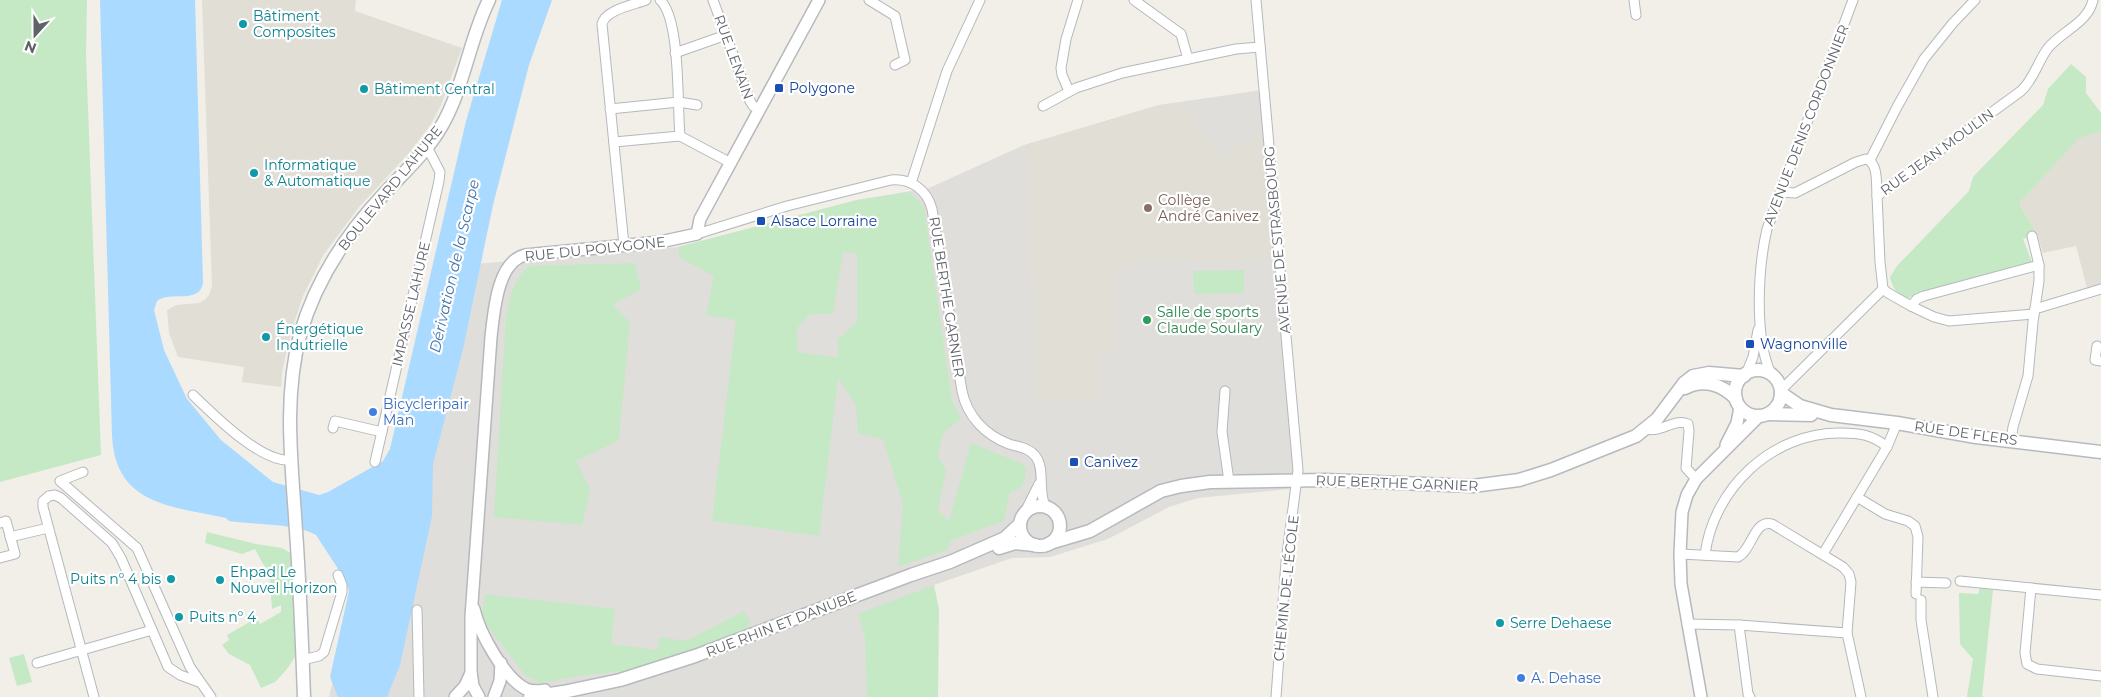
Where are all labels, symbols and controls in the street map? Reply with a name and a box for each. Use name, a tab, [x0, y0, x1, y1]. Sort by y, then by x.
place label: Bâtiment Composites	[253, 7, 336, 41]
north arrow	[10, 10, 60, 60]
street label: RUE LENAIN	[710, 12, 758, 102]
marker: Bâtiment Composites	[237, 18, 249, 30]
street label: AVENUE DENIS CORDONNIER	[1759, 22, 1853, 228]
text: N	[22, 37, 39, 58]
place label: Polygone	[789, 79, 855, 97]
place label: Bâtiment Central	[374, 80, 495, 98]
marker: Polygone	[773, 82, 785, 94]
marker: Bâtiment Central	[358, 83, 370, 95]
street label: RUE JEAN MOULIN	[1877, 105, 1997, 199]
street label: BOULEVARD LAHURE	[334, 122, 446, 254]
street label: AVENUE DE STRASBOURG	[1260, 145, 1294, 335]
place label: Informatique & Automatique	[264, 156, 370, 190]
marker: Informatique & Automatique	[248, 167, 260, 179]
water label: Dérivation de la Scarpe	[425, 178, 483, 354]
place label: Collège André Canivez	[1158, 191, 1259, 225]
marker: Collège André Canivez	[1142, 202, 1154, 214]
place label: Alsace Lorraine	[771, 212, 877, 230]
marker: Alsace Lorraine	[755, 215, 767, 227]
street label: RUE BERTHE GARNIER	[925, 215, 969, 379]
street label: RUE DU POLYGONE	[524, 233, 666, 265]
street label: IMPASSE LAHURE	[388, 240, 434, 368]
place label: Salle de sports Claude Soulary	[1157, 303, 1262, 337]
marker: Salle de sports Claude Soulary	[1141, 314, 1153, 326]
place label: Énergétique Indutrielle	[276, 320, 364, 354]
marker: Énergétique Indutrielle	[260, 331, 272, 343]
place label: Wagnonville	[1760, 335, 1848, 353]
marker: Wagnonville	[1744, 338, 1756, 350]
place label: Bicycleripair Man	[383, 395, 469, 429]
marker: Bicycleripair Man	[367, 406, 379, 418]
street label: RUE DE FLERS	[1913, 417, 2019, 449]
place label: Canivez	[1084, 453, 1138, 471]
marker: Canivez	[1068, 456, 1080, 468]
street label: RUE BERTHE GARNIER	[1315, 471, 1479, 495]
street label: CHEMIN DE L'ÉCOLE	[1269, 514, 1303, 662]
place label: Ehpad Le Nouvel Horizon	[230, 563, 338, 597]
place label: Puits n° 4 bis	[70, 570, 161, 588]
marker: Puits n° 4 bis	[165, 573, 177, 585]
marker: Ehpad Le Nouvel Horizon	[214, 574, 226, 586]
street label: RUE RHIN ET DANUBE	[703, 587, 859, 661]
place label: Puits n° 4	[189, 608, 257, 626]
marker: Puits n° 4	[173, 611, 185, 623]
place label: Serre Dehaese	[1510, 614, 1612, 632]
marker: Serre Dehaese	[1494, 617, 1506, 629]
place label: A. Dehase	[1531, 669, 1601, 687]
marker: A. Dehase	[1515, 672, 1527, 684]

